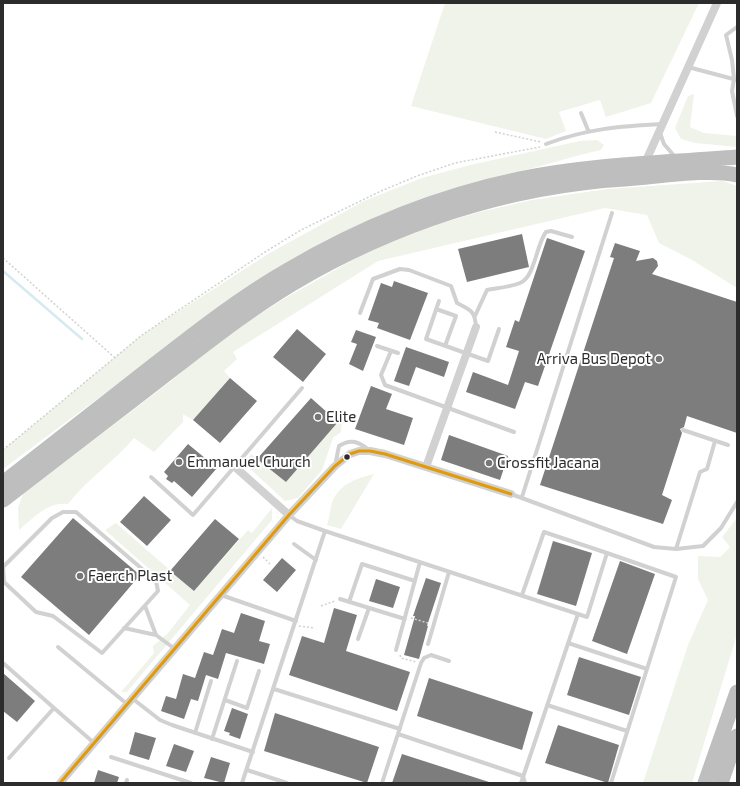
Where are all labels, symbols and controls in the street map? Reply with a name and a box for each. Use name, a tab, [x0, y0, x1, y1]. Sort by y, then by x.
place label: Arriva Bus Depot	[537, 350, 651, 368]
marker: Arriva Bus Depot	[654, 354, 664, 364]
place label: Elite	[326, 408, 356, 426]
marker: Elite	[313, 412, 323, 422]
unlabelled marker	[342, 452, 352, 462]
place label: Emmanuel Church	[187, 453, 311, 471]
place label: Crossfit Jacana	[497, 454, 599, 472]
marker: Emmanuel Church	[174, 457, 184, 467]
marker: Crossfit Jacana	[484, 458, 494, 468]
place label: Faerch Plast	[88, 567, 172, 585]
marker: Faerch Plast	[75, 571, 85, 581]

